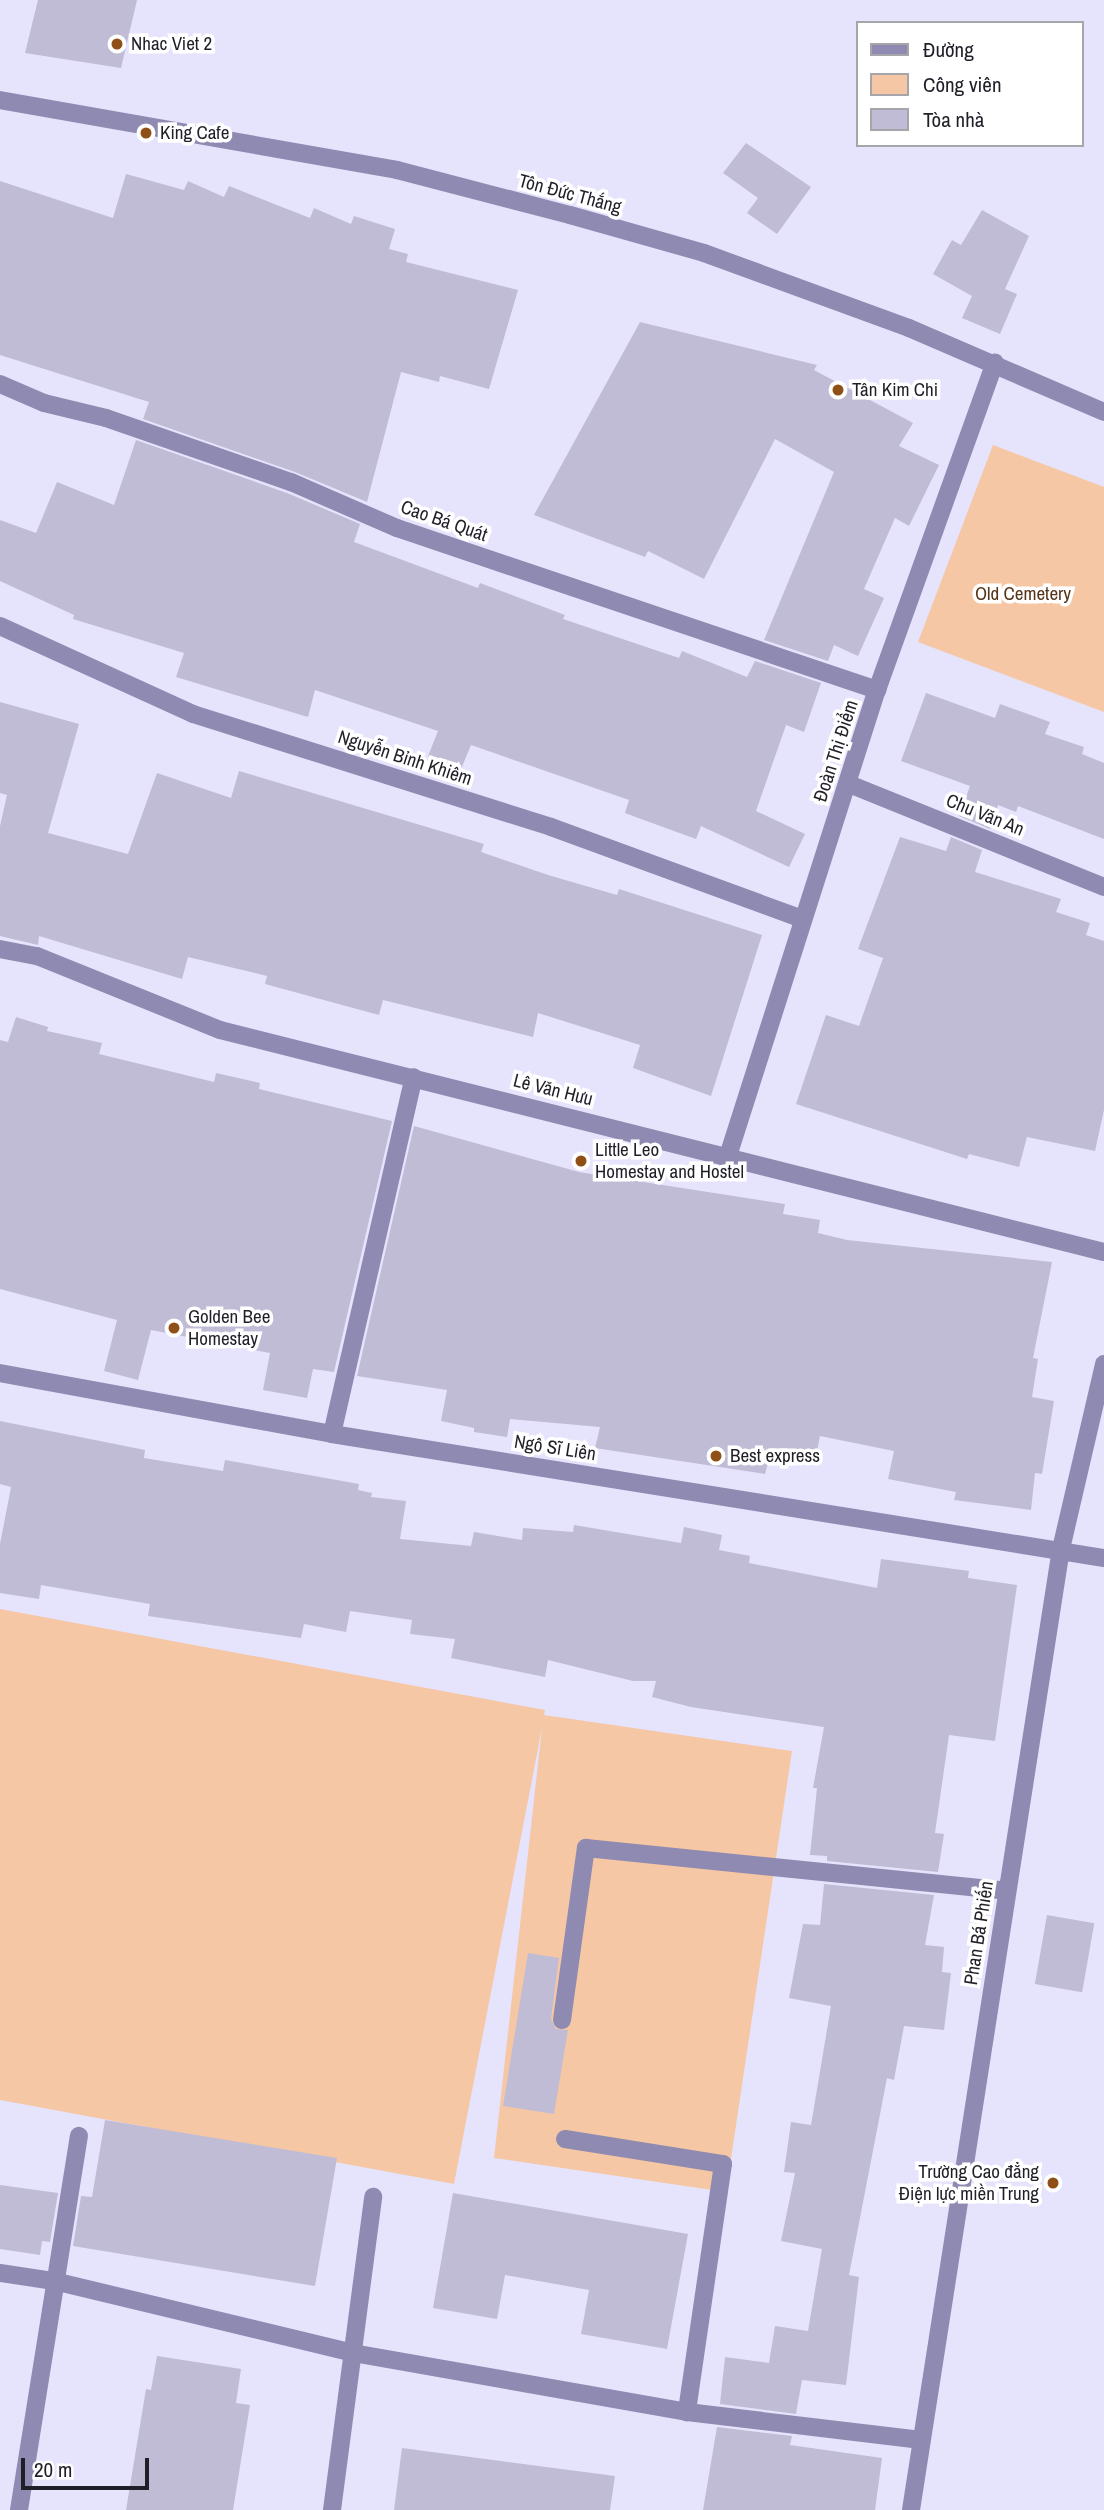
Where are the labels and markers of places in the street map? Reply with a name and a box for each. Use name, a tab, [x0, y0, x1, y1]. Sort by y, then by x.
place label: Nhac Viet 2	[131, 33, 212, 55]
marker: Nhac Viet 2	[109, 36, 125, 52]
place label: King Cafe	[160, 122, 229, 144]
marker: King Cafe	[138, 125, 154, 141]
place label: Tân Kim Chi	[852, 379, 938, 401]
marker: Tân Kim Chi	[830, 382, 846, 398]
place label: Little Leo Homestay and Hostel	[595, 1139, 744, 1183]
marker: Little Leo Homestay and Hostel	[573, 1153, 589, 1169]
place label: Golden Bee Homestay	[188, 1306, 270, 1350]
marker: Golden Bee Homestay	[166, 1320, 182, 1336]
place label: Best express	[730, 1445, 820, 1467]
marker: Best express	[708, 1448, 724, 1464]
place label: Trường Cao đẳng Điện lực miền Trung	[898, 2161, 1039, 2205]
marker: Trường Cao đẳng Điện lực miền Trung	[1045, 2175, 1061, 2191]

